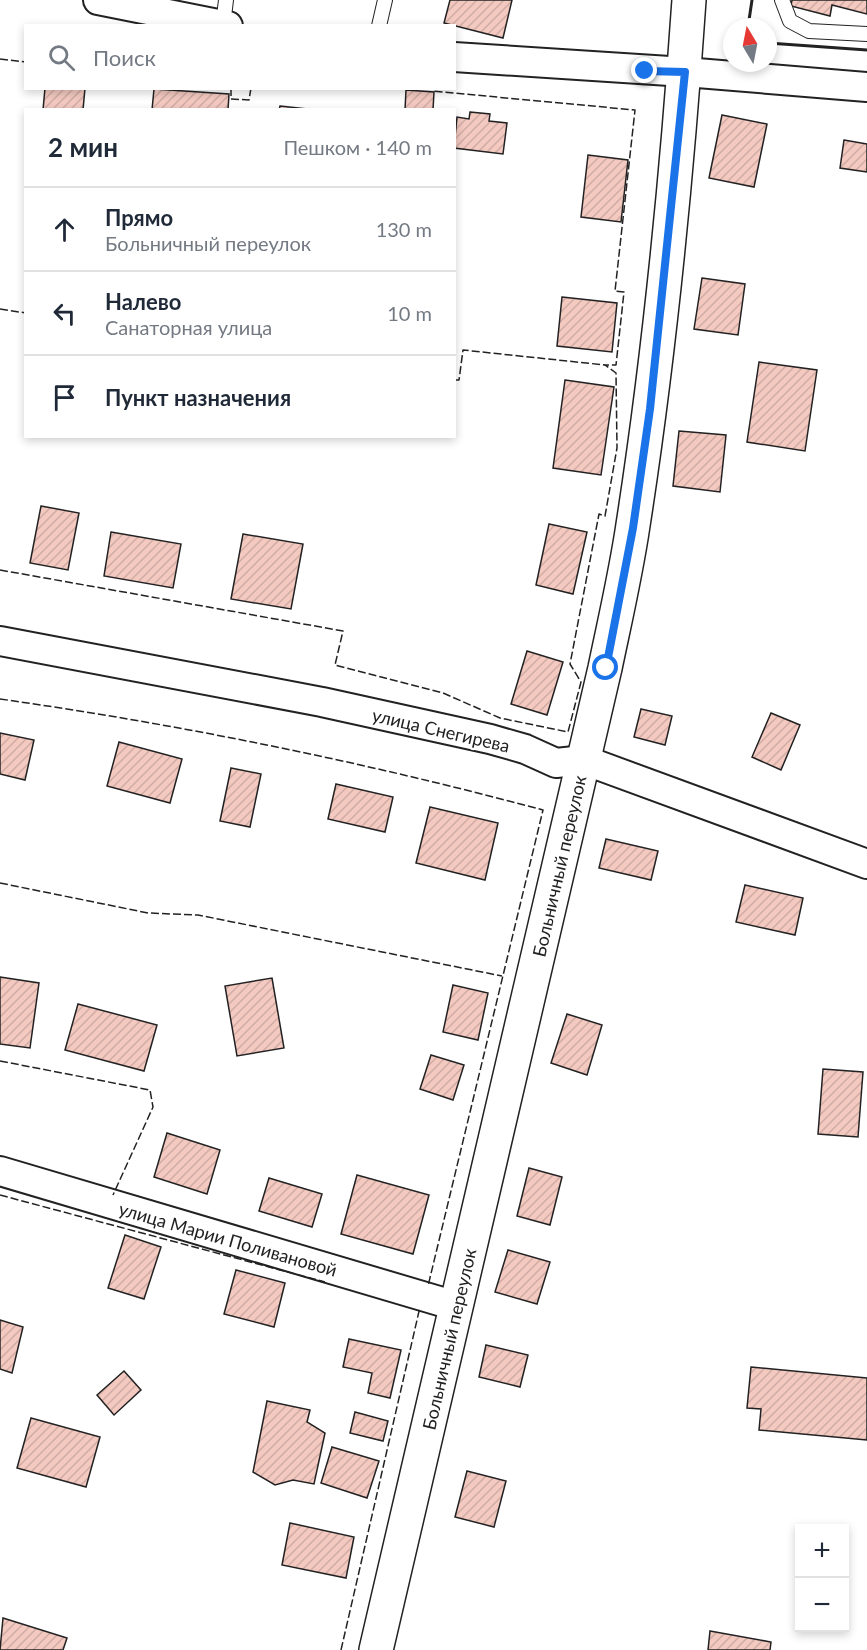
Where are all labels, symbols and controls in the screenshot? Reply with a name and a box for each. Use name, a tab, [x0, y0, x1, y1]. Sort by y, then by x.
north arrow	[723, 18, 777, 72]
search box	[24, 24, 456, 90]
icon: search	[45, 41, 78, 74]
text: Поиск	[93, 44, 156, 71]
route end	[631, 57, 657, 83]
text: 2 мин	[48, 131, 118, 163]
text: Пешком · 140 m	[283, 135, 432, 159]
text: Прямо	[105, 204, 173, 231]
icon: ahead	[48, 213, 81, 246]
text: 130 m	[376, 217, 432, 241]
text: Больничный переулок	[105, 231, 311, 255]
text: Налево	[105, 288, 181, 315]
icon: left	[48, 297, 81, 330]
text: 10 m	[387, 301, 432, 325]
text: Санаторная улица	[105, 315, 272, 339]
icon: arrive	[48, 381, 81, 414]
text: Пункт назначения	[105, 384, 291, 411]
route start	[592, 654, 618, 680]
street label: улица Снегирева	[370, 703, 512, 757]
street label: Больничный переулок	[527, 772, 591, 959]
street label: улица Марии Поливановой	[116, 1197, 340, 1281]
street label: Больничный переулок	[417, 1245, 481, 1432]
map controls	[795, 1524, 849, 1632]
button: +	[795, 1524, 849, 1578]
button: −	[795, 1578, 849, 1632]

